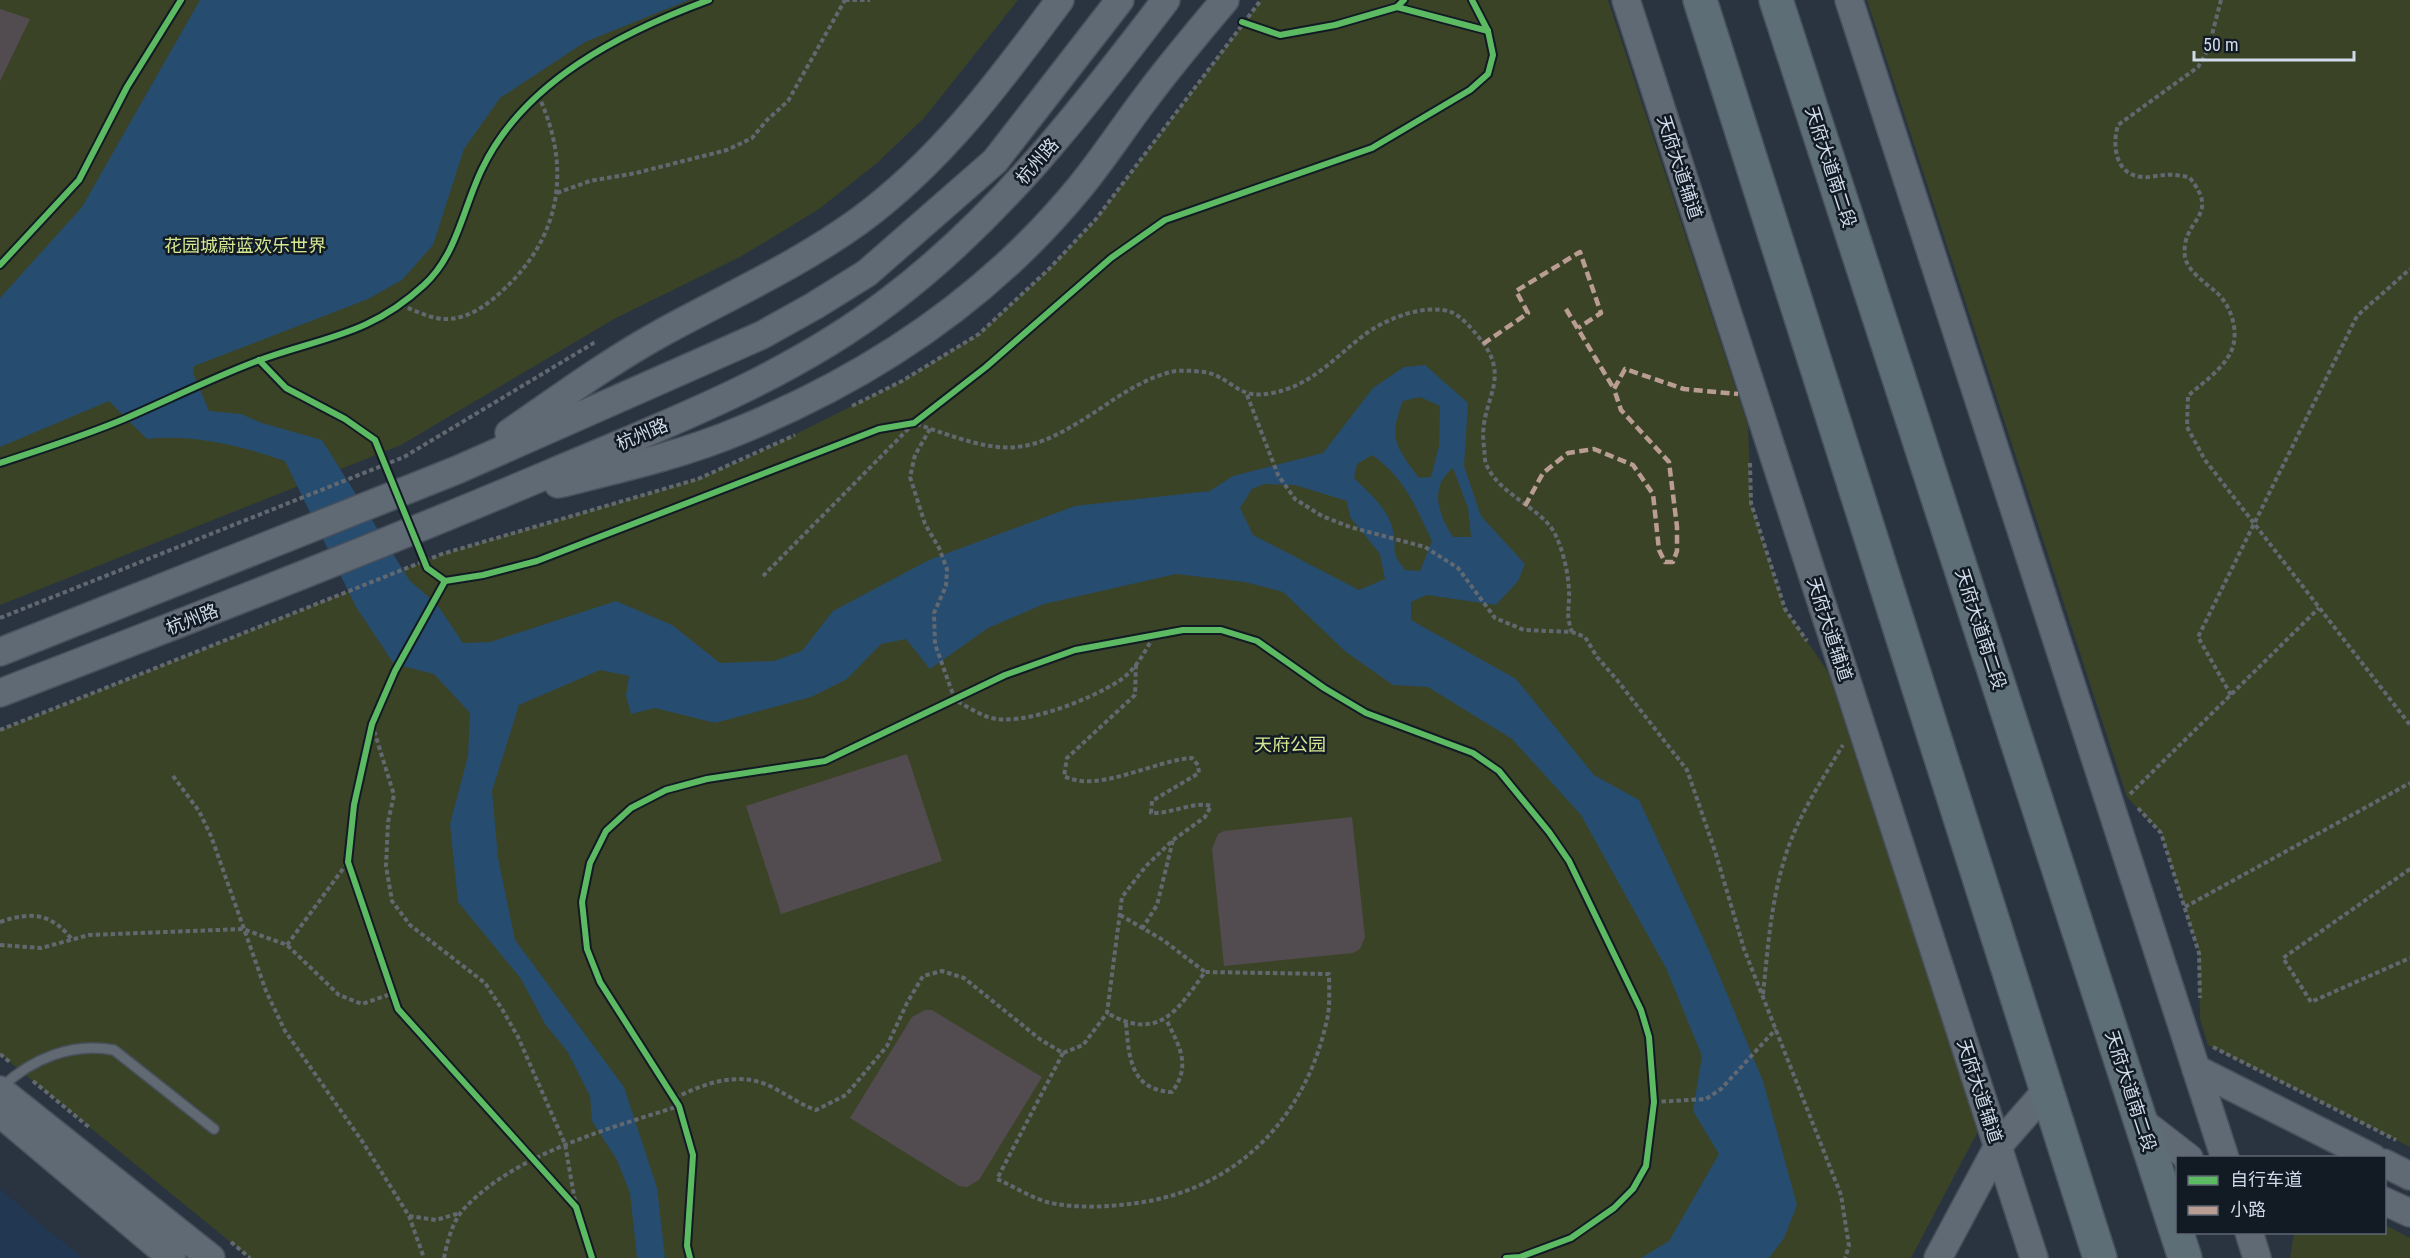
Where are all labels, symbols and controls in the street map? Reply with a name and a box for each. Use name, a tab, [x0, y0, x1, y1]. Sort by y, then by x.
scale bar	[2194, 24, 2354, 62]
text: 50 m	[2203, 34, 2238, 55]
street label: 天府大道南二段	[1802, 104, 1860, 230]
street label: 天府大道辅道	[1653, 112, 1707, 222]
street label: 杭州路	[1011, 134, 1063, 188]
park label: 花园城蔚蓝欢乐世界	[164, 235, 326, 256]
street label: 杭州路	[613, 414, 671, 454]
street label: 天府大道南二段	[1952, 566, 2010, 692]
street label: 天府大道辅道	[1803, 574, 1857, 684]
street label: 杭州路	[163, 600, 221, 638]
park label: 天府公园	[1254, 734, 1326, 755]
street label: 天府大道南二段	[2102, 1028, 2160, 1154]
street label: 天府大道辅道	[1953, 1036, 2007, 1146]
legend	[2176, 1156, 2386, 1234]
text: 自行车道	[2230, 1169, 2302, 1190]
text: 小路	[2230, 1199, 2266, 1220]

